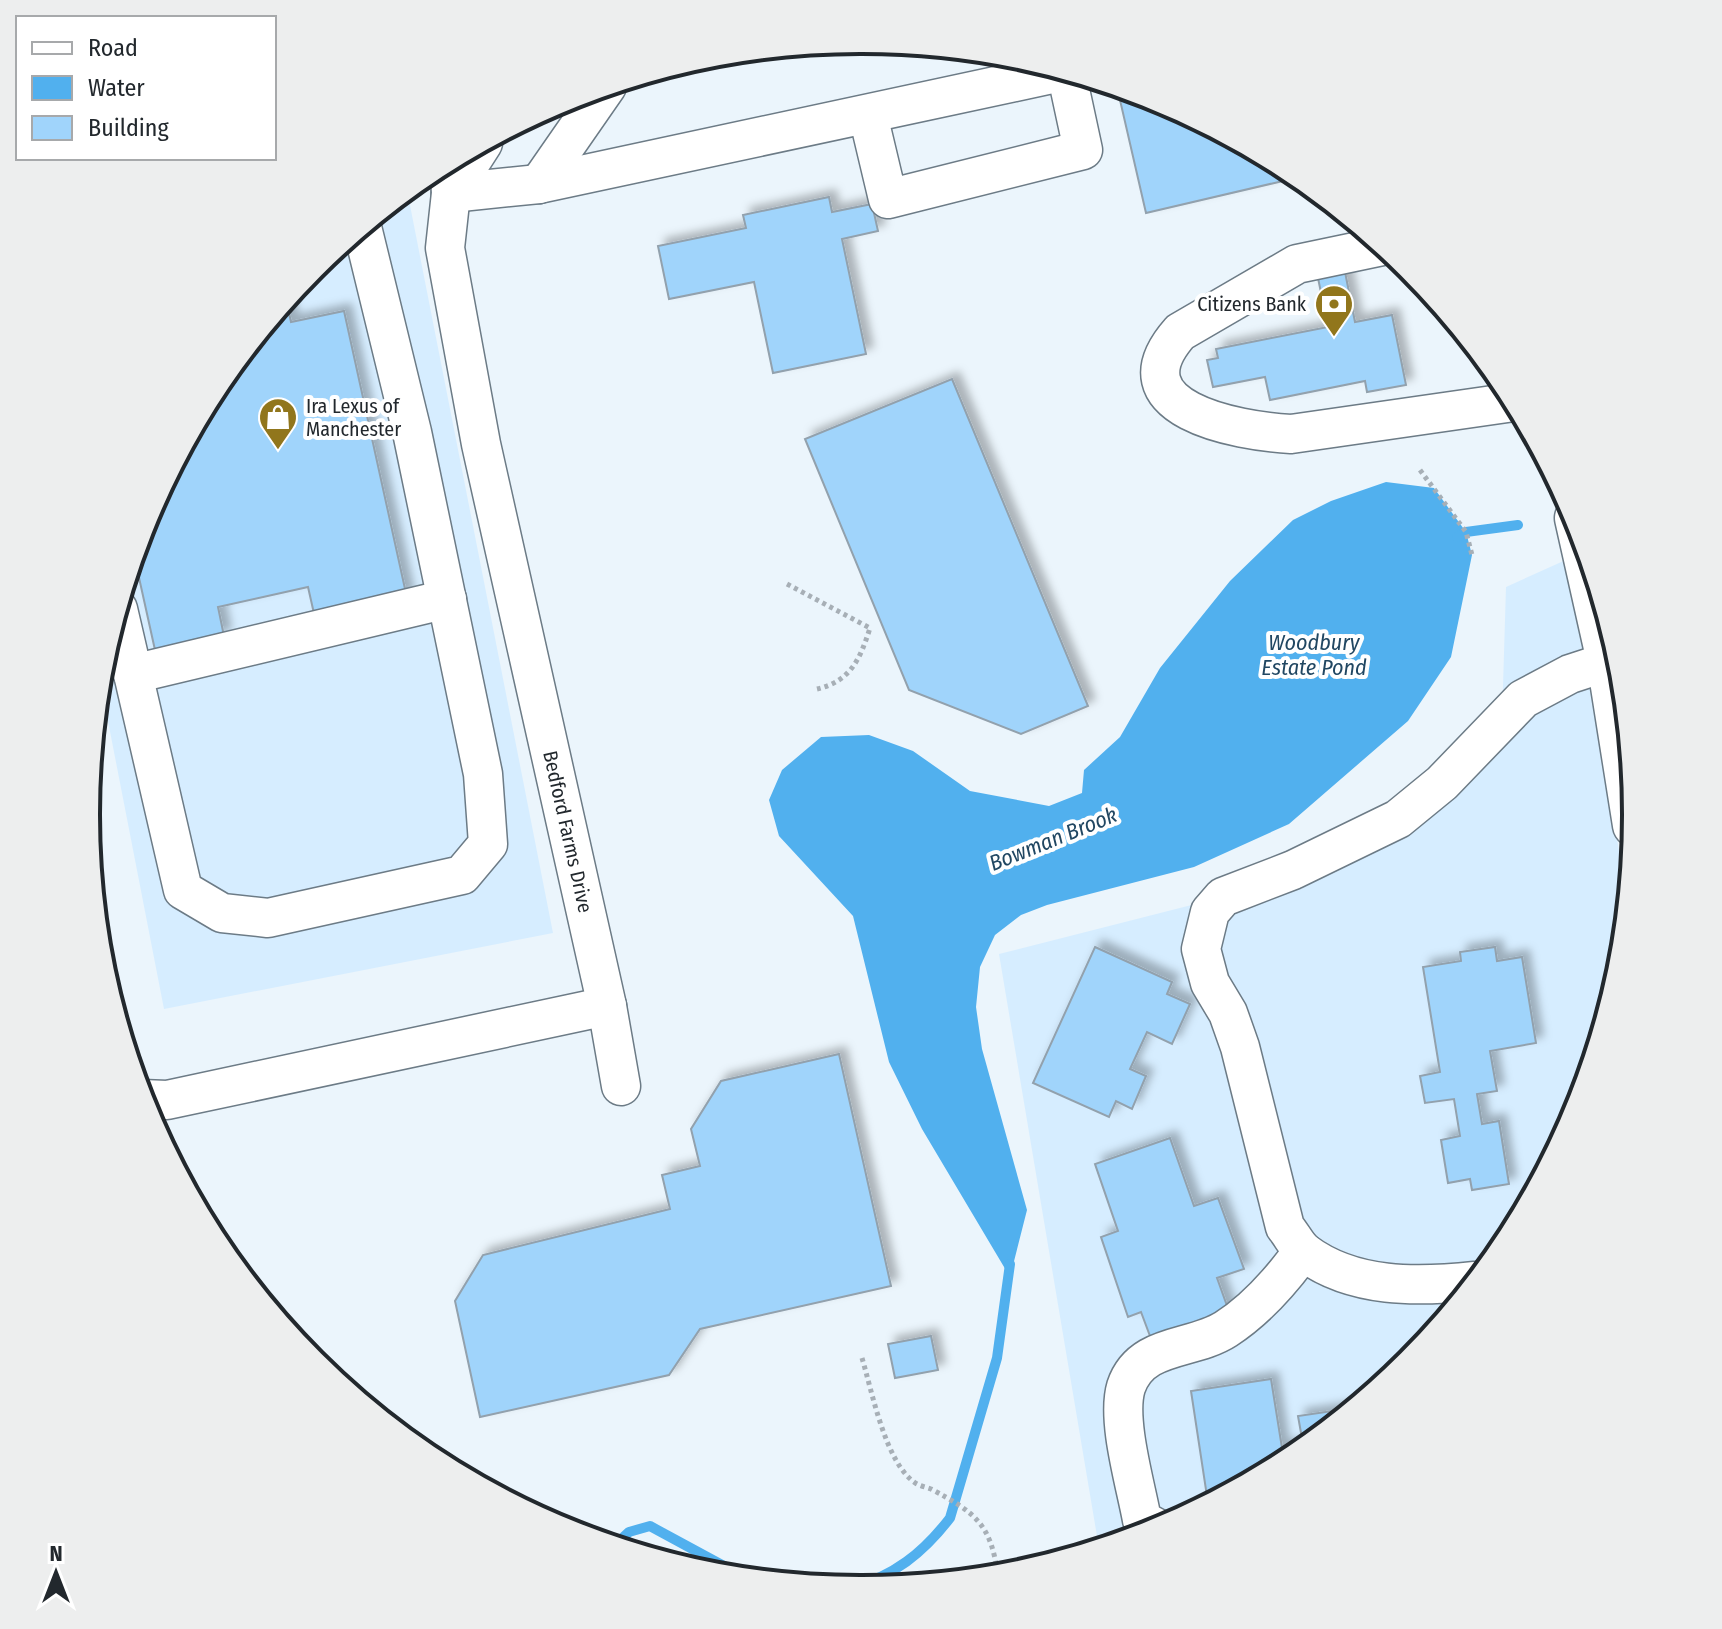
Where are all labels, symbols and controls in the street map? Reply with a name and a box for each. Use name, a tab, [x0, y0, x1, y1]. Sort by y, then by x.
legend	[16, 16, 276, 160]
text: Road	[88, 34, 138, 62]
text: Water	[88, 74, 145, 102]
text: Building	[88, 114, 170, 142]
bank icon: Citizens Bank	[1313, 283, 1355, 338]
place label: Citizens Bank	[1197, 292, 1307, 316]
place label: Ira Lexus of Manchester	[306, 394, 401, 441]
shop icon: Ira Lexus of Manchester	[257, 396, 299, 451]
water label: Woodbury Estate Pond	[1261, 629, 1367, 681]
street label: Bedford Farms Drive	[538, 748, 598, 915]
water label: Bowman Brook	[985, 801, 1121, 877]
north arrow	[16, 1533, 96, 1613]
text: N	[49, 1540, 63, 1567]

